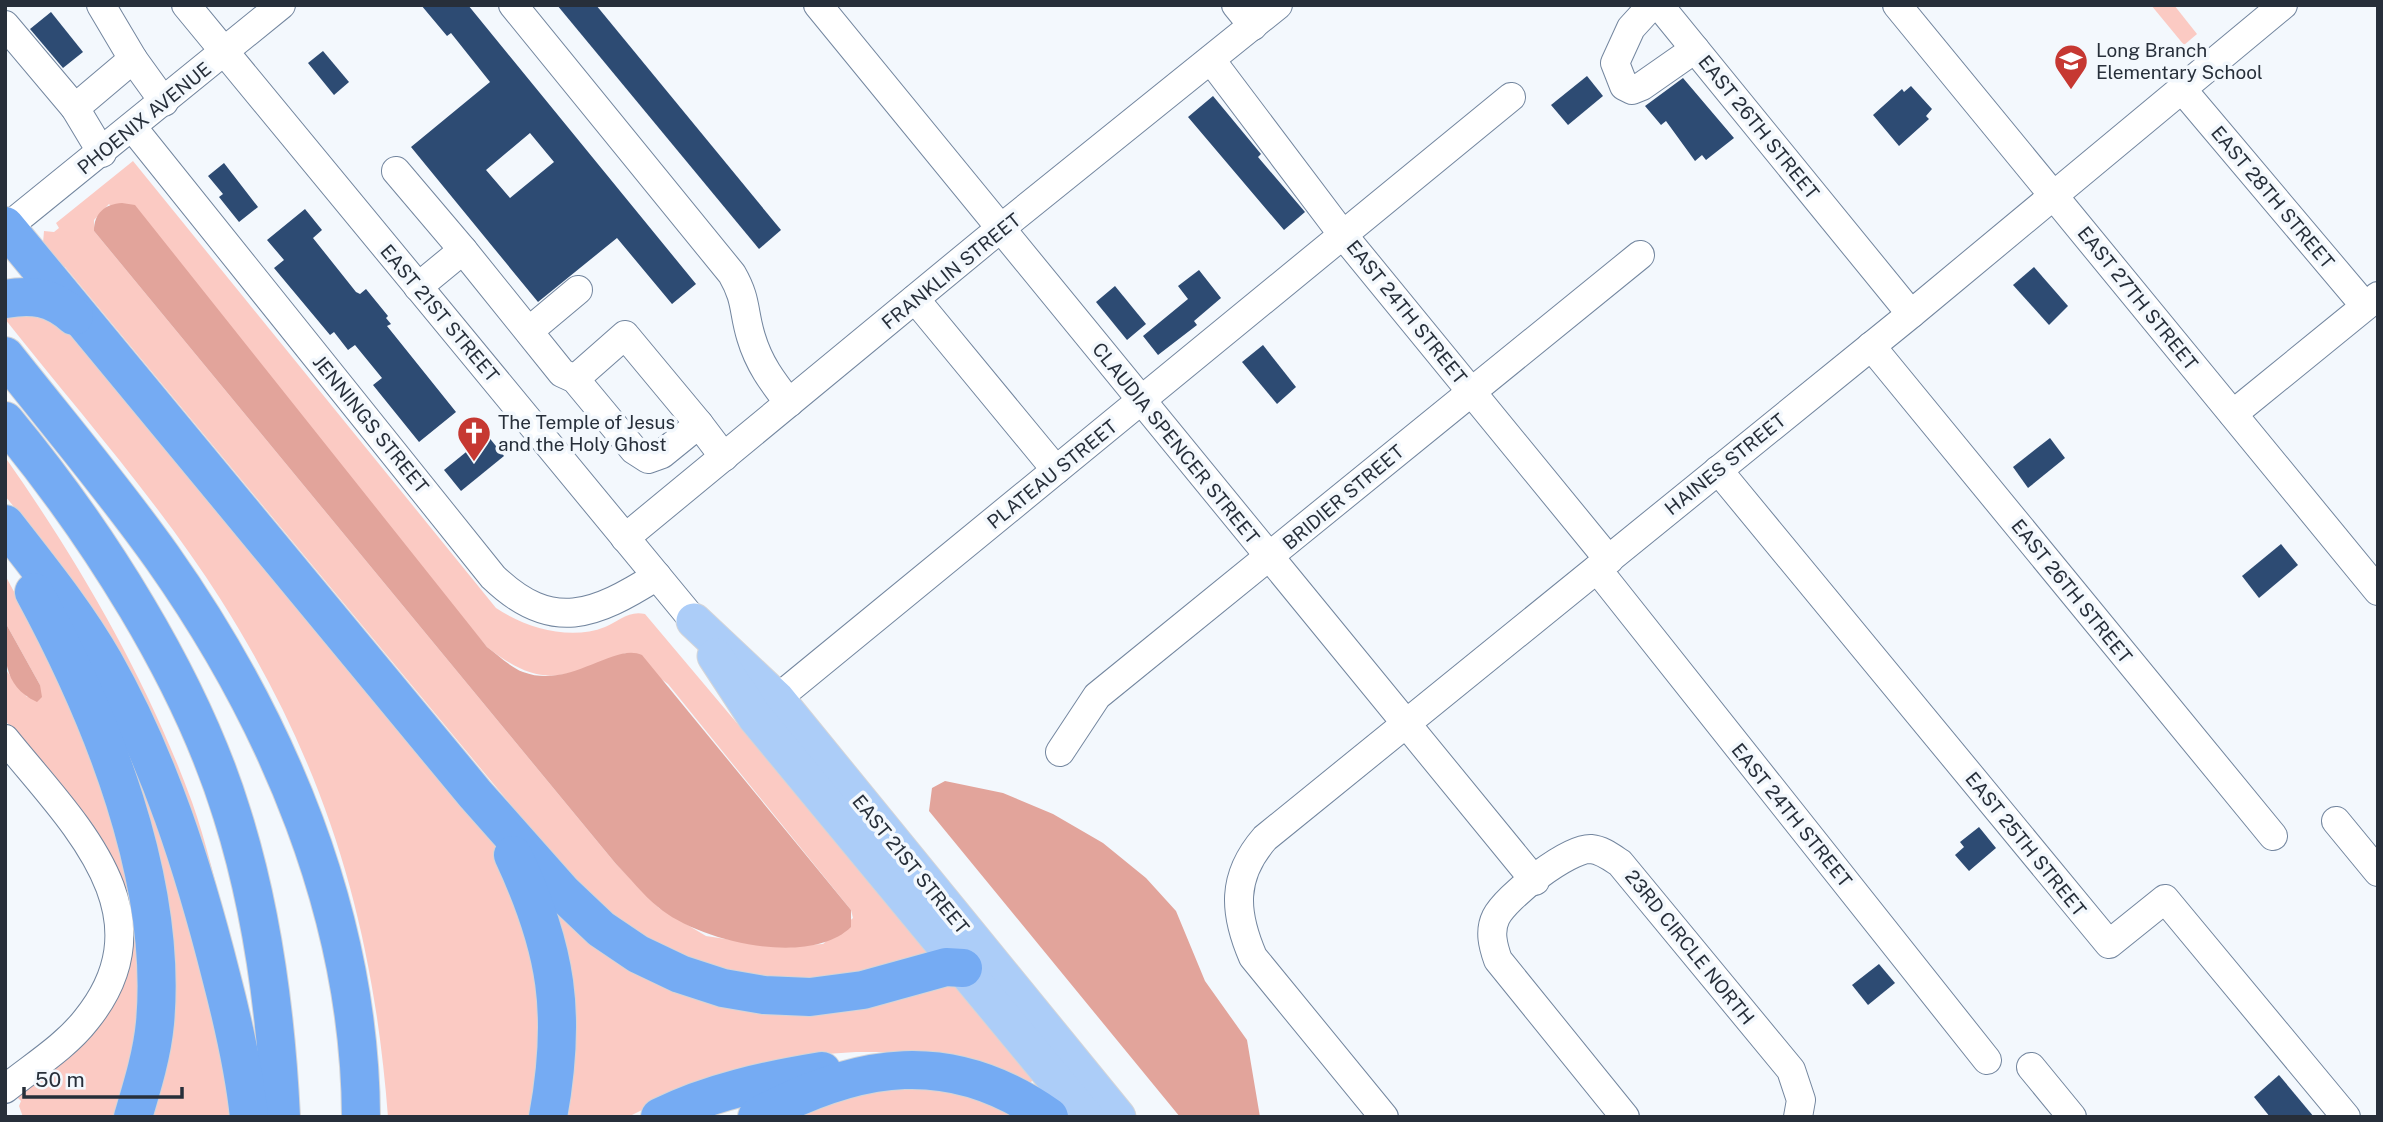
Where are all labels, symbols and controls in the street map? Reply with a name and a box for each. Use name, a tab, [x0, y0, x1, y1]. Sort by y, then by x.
place label: Long Branch Elementary School	[2096, 39, 2263, 83]
school or university icon: Long Branch Elementary School	[2052, 42, 2090, 91]
street label: EAST 26TH STREET	[1694, 51, 1824, 203]
street label: PHOENIX AVENUE	[73, 57, 215, 179]
street label: EAST 28TH STREET	[2207, 121, 2339, 273]
street label: FRANKLIN STREET	[877, 208, 1025, 334]
street label: EAST 27TH STREET	[2073, 222, 2203, 374]
street label: EAST 24TH STREET	[1342, 236, 1472, 388]
street label: EAST 21ST STREET	[376, 240, 504, 386]
street label: CLAUDIA SPENCER STREET	[1088, 338, 1264, 548]
street label: JENNINGS STREET	[309, 351, 433, 497]
street label: HAINES STREET	[1660, 409, 1790, 519]
place label: The Temple of Jesus and the Holy Ghost	[498, 411, 675, 455]
church icon: The Temple of Jesus and the Holy Ghost	[455, 414, 493, 463]
street label: PLATEAU STREET	[983, 415, 1121, 533]
street label: BRIDIER STREET	[1278, 440, 1408, 554]
street label: EAST 26TH STREET	[2007, 515, 2137, 667]
street label: EAST 24TH STREET	[1727, 739, 1857, 891]
street label: EAST 25TH STREET	[1961, 768, 2091, 920]
street label: EAST 21ST STREET	[848, 790, 974, 938]
street label: 23RD CIRCLE NORTH	[1621, 865, 1759, 1029]
scale bar	[24, 1056, 182, 1100]
text: 50 m	[35, 1067, 85, 1092]

